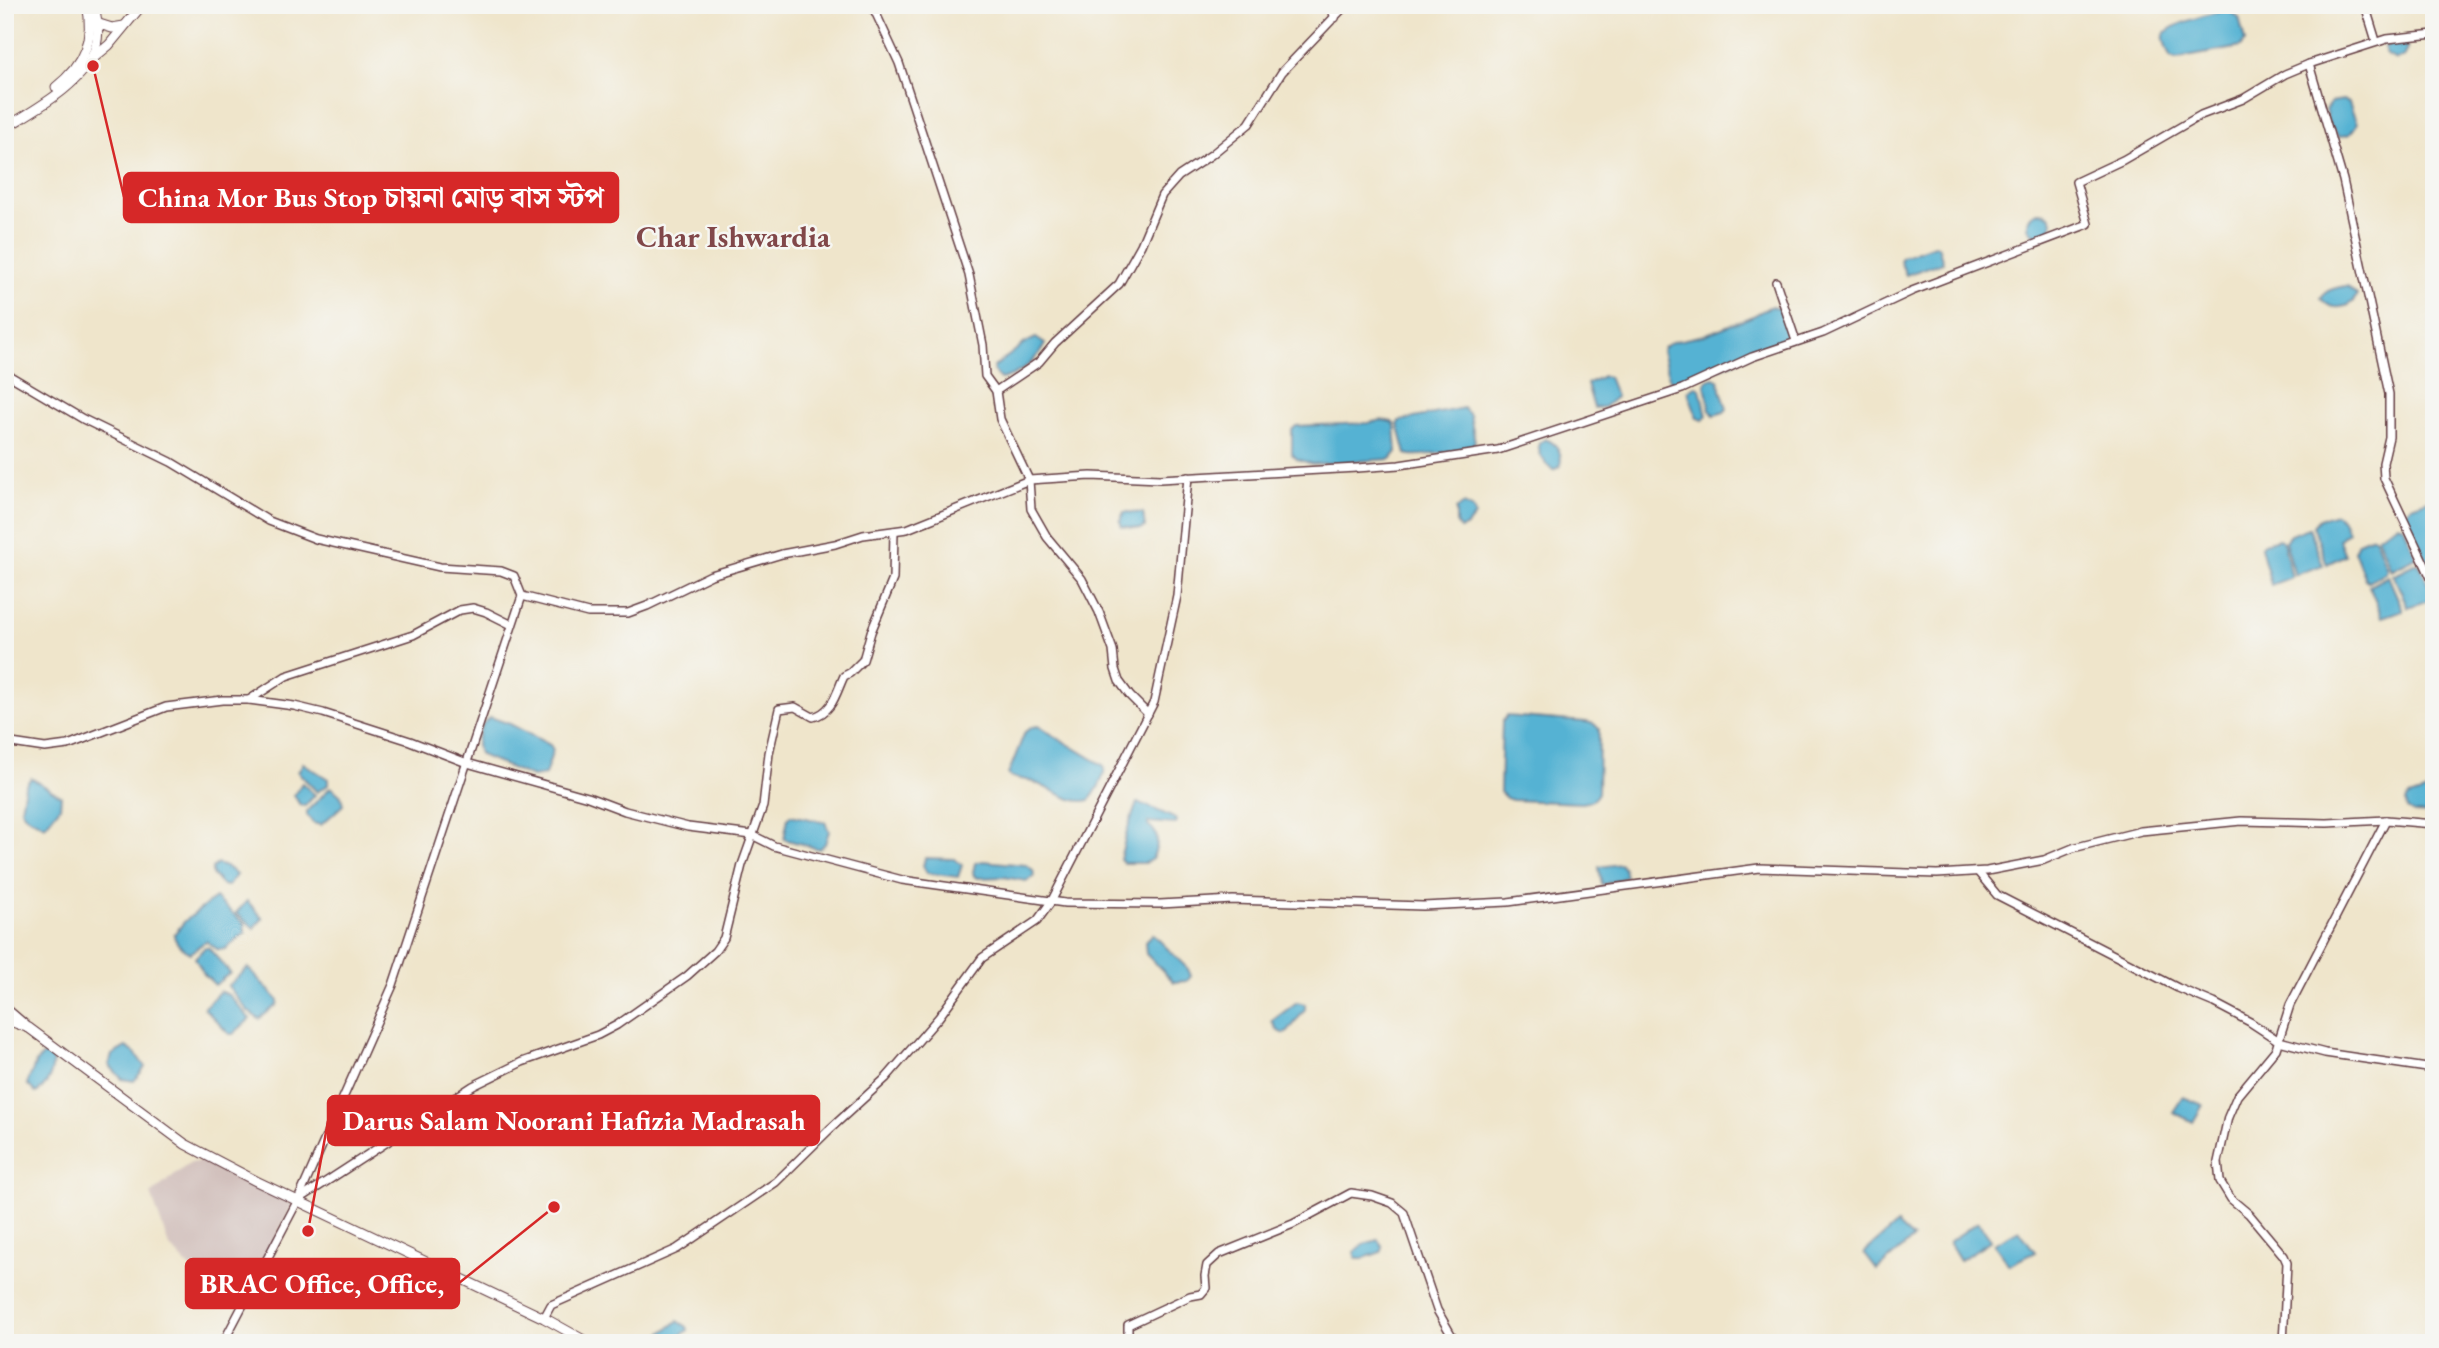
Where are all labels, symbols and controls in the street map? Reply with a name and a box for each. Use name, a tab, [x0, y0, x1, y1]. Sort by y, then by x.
callout: China Mor Bus Stop চায়না মোড় বাস স্টপ	[124, 173, 618, 222]
text: China Mor Bus Stop চায়না মোড় বাস স্টপ	[138, 179, 605, 215]
district label: Char Ishwardia	[636, 217, 831, 256]
callout: Darus Salam Noorani Hafizia Madrasah	[328, 1096, 819, 1145]
text: Darus Salam Noorani Hafizia Madrasah	[342, 1102, 806, 1138]
callout: BRAC Office, Office,	[186, 1259, 459, 1308]
text: BRAC Office, Office,	[200, 1265, 444, 1301]

